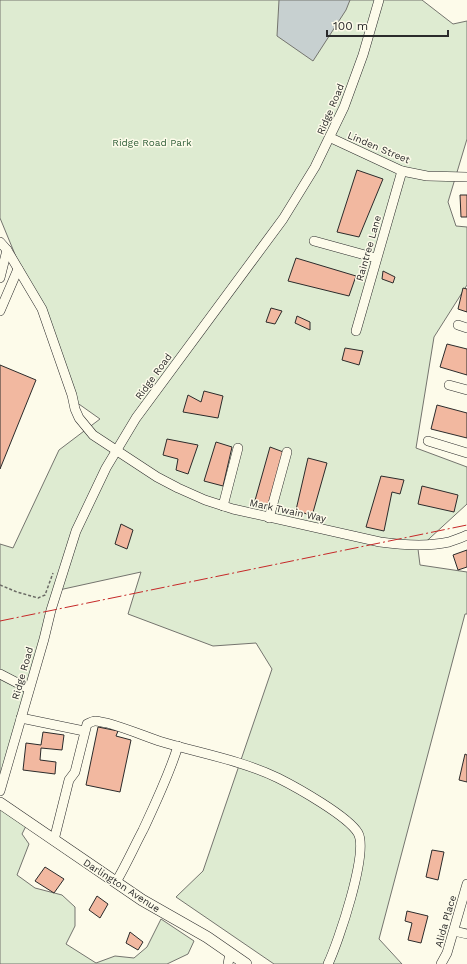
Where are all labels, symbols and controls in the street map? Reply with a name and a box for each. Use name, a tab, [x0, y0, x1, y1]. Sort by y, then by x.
scale bar	[327, 12, 448, 38]
text: 100 m	[333, 19, 368, 33]
street label: Ridge Road	[315, 82, 346, 136]
street label: Linden Street	[346, 129, 412, 166]
park label: Ridge Road Park	[112, 137, 192, 148]
street label: Raintree Lane	[354, 214, 383, 282]
street label: Ridge Road	[133, 351, 174, 402]
street label: Mark Twain Way	[249, 497, 328, 524]
street label: Ridge Road	[10, 645, 35, 701]
street label: Darlington Avenue	[81, 857, 162, 914]
street label: Alida Place	[433, 894, 458, 948]

